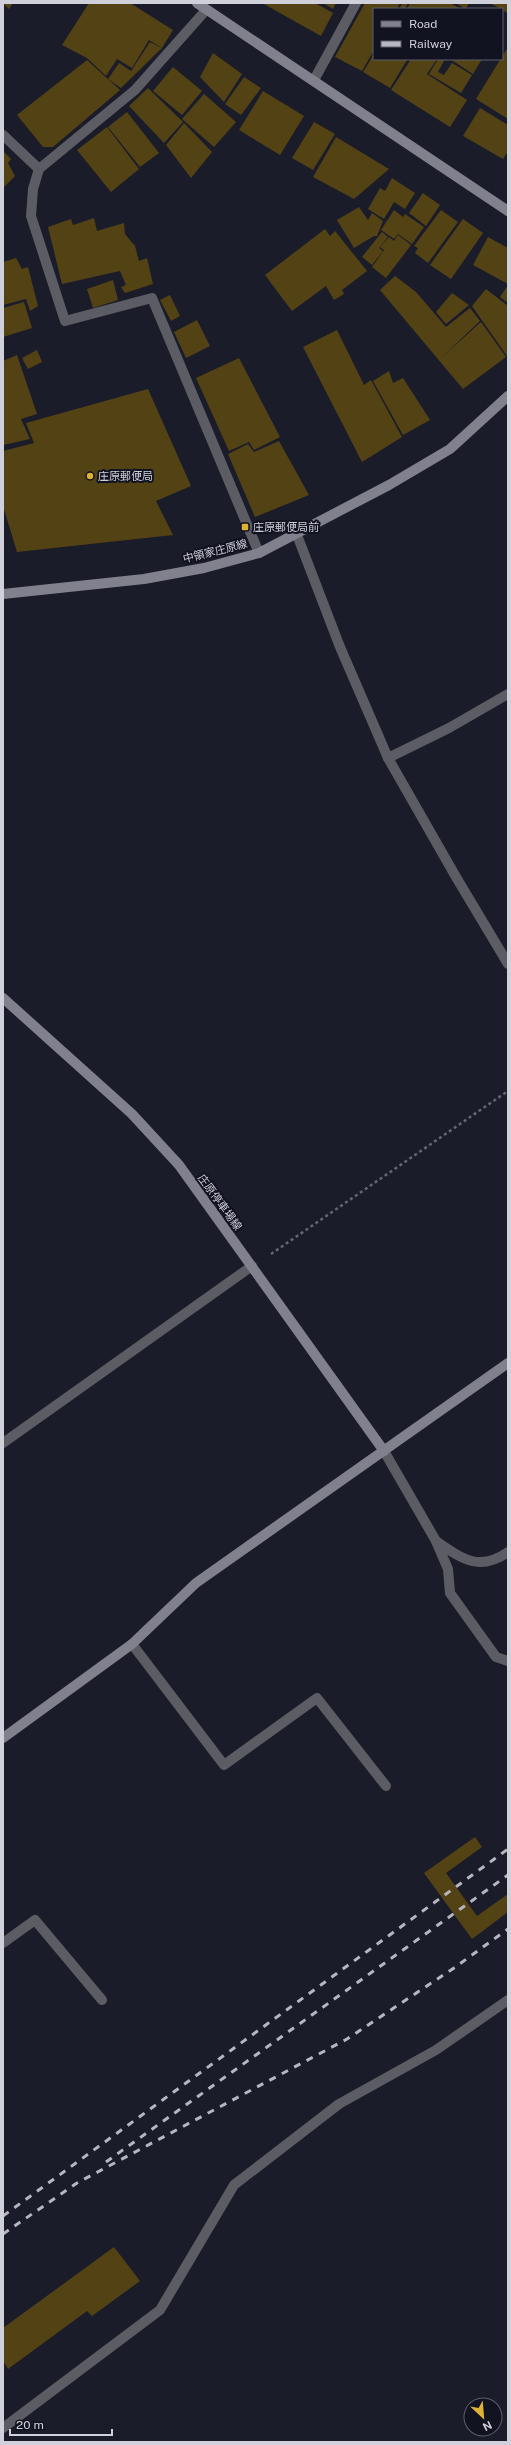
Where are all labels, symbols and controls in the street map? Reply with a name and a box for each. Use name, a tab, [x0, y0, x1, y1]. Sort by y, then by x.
legend	[373, 8, 503, 60]
text: Road	[409, 17, 437, 31]
text: Railway	[409, 37, 453, 51]
place label: 庄原郵便局	[98, 470, 153, 482]
marker: 庄原郵便局	[85, 471, 95, 481]
place label: 庄原郵便局前	[253, 521, 319, 533]
marker: 庄原郵便局前	[240, 522, 250, 532]
street label: 中領家庄原線	[182, 537, 248, 565]
street label: 庄原停車場線	[196, 1172, 244, 1232]
north arrow	[463, 2397, 503, 2437]
scale bar	[10, 2411, 112, 2437]
text: 20 m	[16, 2418, 44, 2432]
text: N	[481, 2419, 494, 2433]

